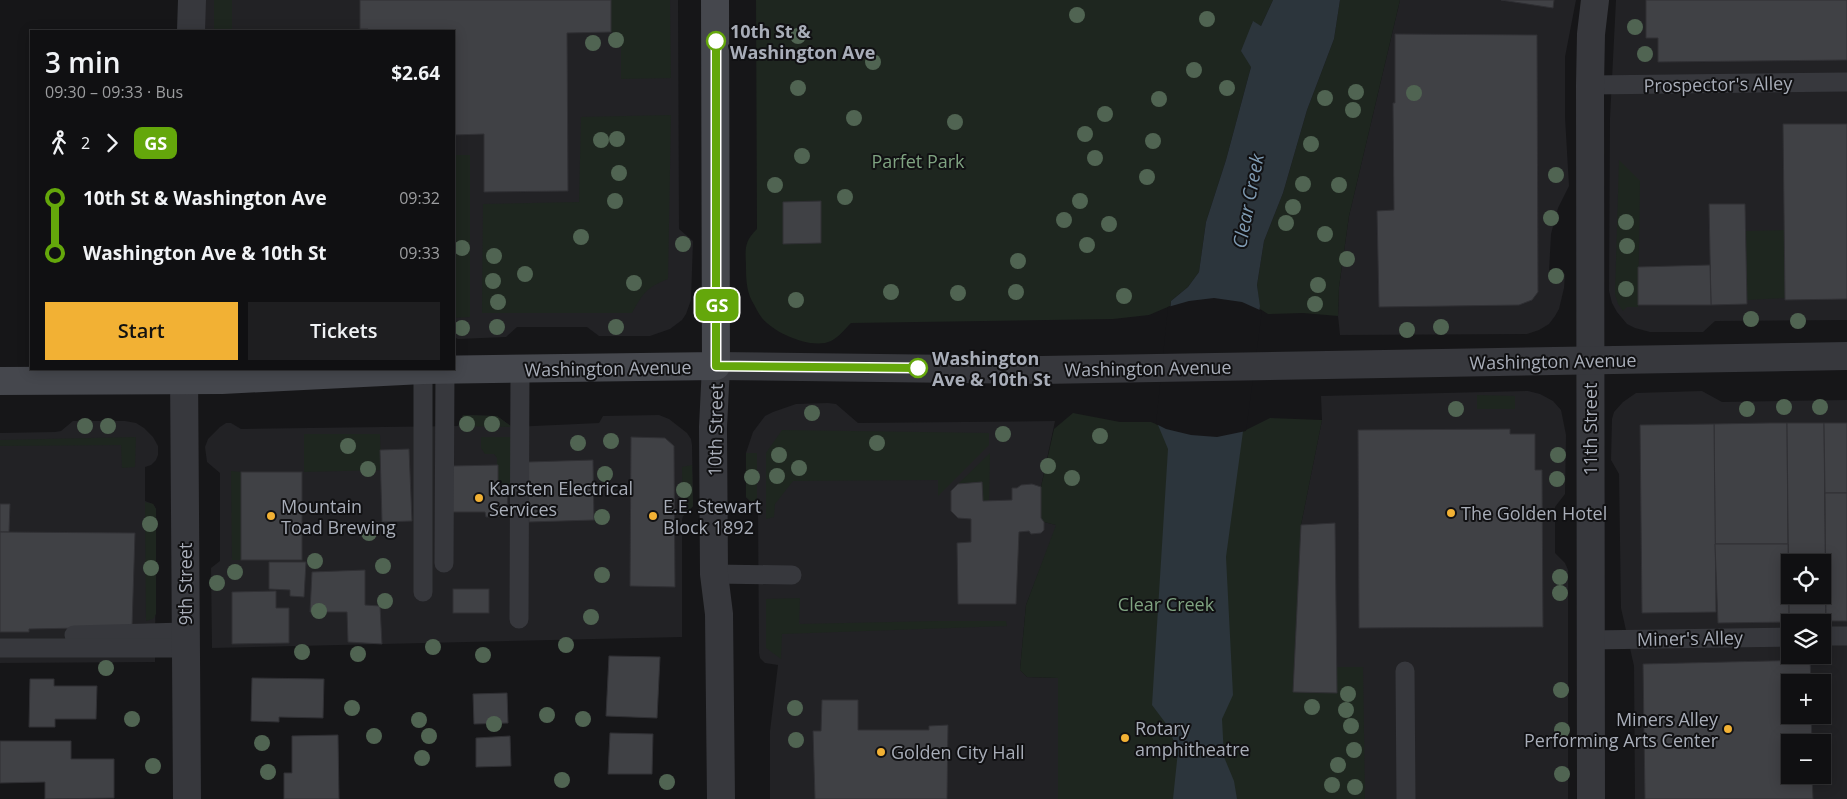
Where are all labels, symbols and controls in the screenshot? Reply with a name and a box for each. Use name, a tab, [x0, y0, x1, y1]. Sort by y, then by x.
place label: 10th St & Washington Ave	[730, 19, 875, 64]
marker: 10th St & Washington Ave	[706, 31, 726, 51]
text: 3 min	[45, 43, 121, 81]
text: $2.64	[391, 60, 440, 86]
street label: Prospector's Alley	[1643, 71, 1794, 97]
text: 09:30 – 09:33 · Bus	[45, 81, 183, 103]
icon: walk	[45, 129, 73, 157]
icon: forward	[98, 129, 126, 157]
text: GS	[144, 131, 167, 155]
text: 2	[81, 132, 90, 154]
park label: Parfet Park	[871, 149, 965, 173]
water label: Clear Creek	[1226, 151, 1270, 250]
text: 10th St & Washington Ave	[83, 185, 327, 211]
text: 09:32	[399, 187, 440, 209]
text: Washington Ave & 10th St	[83, 240, 327, 266]
text: 09:33	[399, 242, 440, 264]
line badge: GS	[694, 289, 740, 321]
text: GS	[706, 293, 728, 317]
button: Start	[45, 302, 238, 360]
button: Tickets	[248, 302, 440, 360]
place label: Washington Ave & 10th St	[932, 346, 1051, 391]
street label: Washington Avenue	[1469, 348, 1637, 374]
street label: Washington Avenue	[524, 355, 692, 381]
street label: Washington Avenue	[1064, 355, 1232, 381]
marker: Washington Ave & 10th St	[908, 358, 928, 378]
street label: 10th Street	[702, 383, 728, 477]
street label: 11th Street	[1578, 383, 1602, 476]
place label: Karsten Electrical Services	[489, 476, 633, 521]
marker: Karsten Electrical Services	[473, 492, 485, 504]
place label: Mountain Toad Brewing	[281, 494, 396, 539]
place label: E.E. Stewart Block 1892	[663, 494, 761, 539]
place label: The Golden Hotel	[1461, 501, 1607, 525]
marker: The Golden Hotel	[1445, 507, 1457, 519]
marker: Mountain Toad Brewing	[265, 510, 277, 522]
marker: E.E. Stewart Block 1892	[647, 510, 659, 522]
street label: 9th Street	[173, 543, 197, 625]
map controls	[1781, 554, 1831, 784]
button: locate	[1781, 554, 1831, 604]
park label: Clear Creek	[1118, 592, 1215, 616]
button: layers	[1781, 614, 1831, 664]
street label: Miner's Alley	[1637, 625, 1744, 651]
button: +	[1781, 674, 1831, 724]
place label: Miners Alley Performing Arts Center	[1524, 707, 1719, 752]
place label: Rotary amphitheatre	[1135, 716, 1250, 761]
marker: Miners Alley Performing Arts Center	[1722, 723, 1734, 735]
marker: Rotary amphitheatre	[1119, 732, 1131, 744]
button: −	[1781, 734, 1831, 784]
place label: Golden City Hall	[891, 740, 1025, 764]
marker: Golden City Hall	[875, 746, 887, 758]

